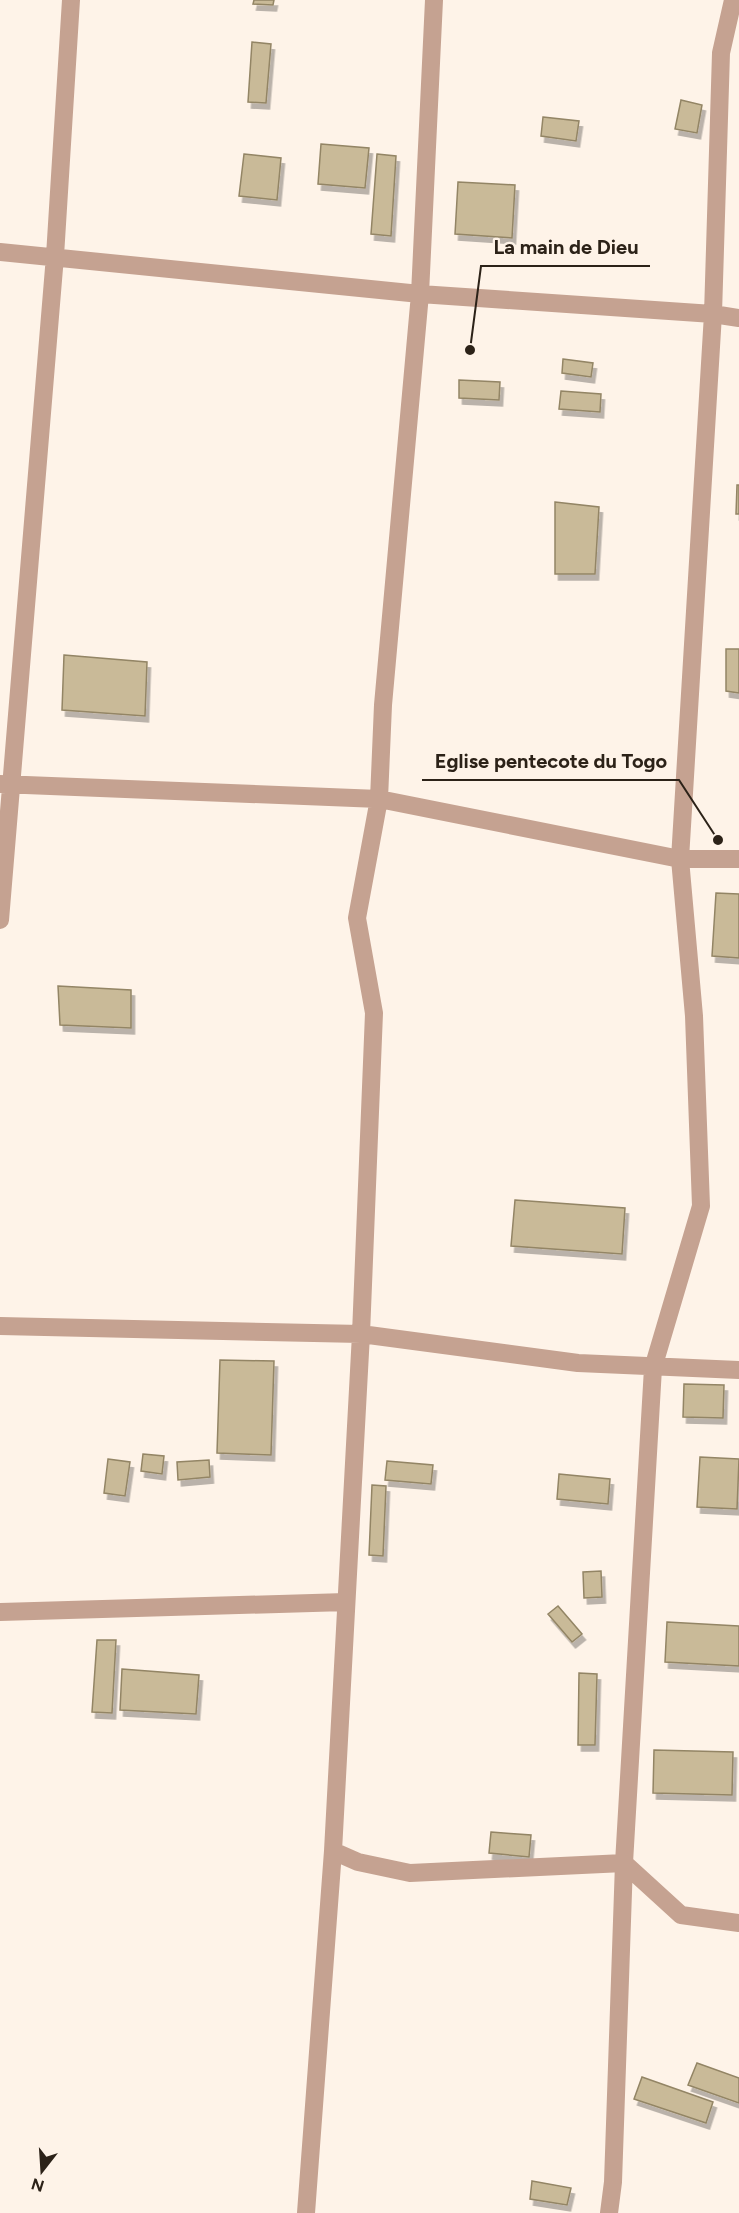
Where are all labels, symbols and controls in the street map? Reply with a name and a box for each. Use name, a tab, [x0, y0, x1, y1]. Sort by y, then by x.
callout: La main de Dieu	[481, 228, 650, 266]
text: La main de Dieu	[493, 235, 639, 259]
callout: Eglise pentecote du Togo	[422, 742, 679, 780]
text: Eglise pentecote du Togo	[435, 749, 668, 773]
north arrow	[12, 2141, 72, 2201]
text: N	[29, 2174, 46, 2196]

